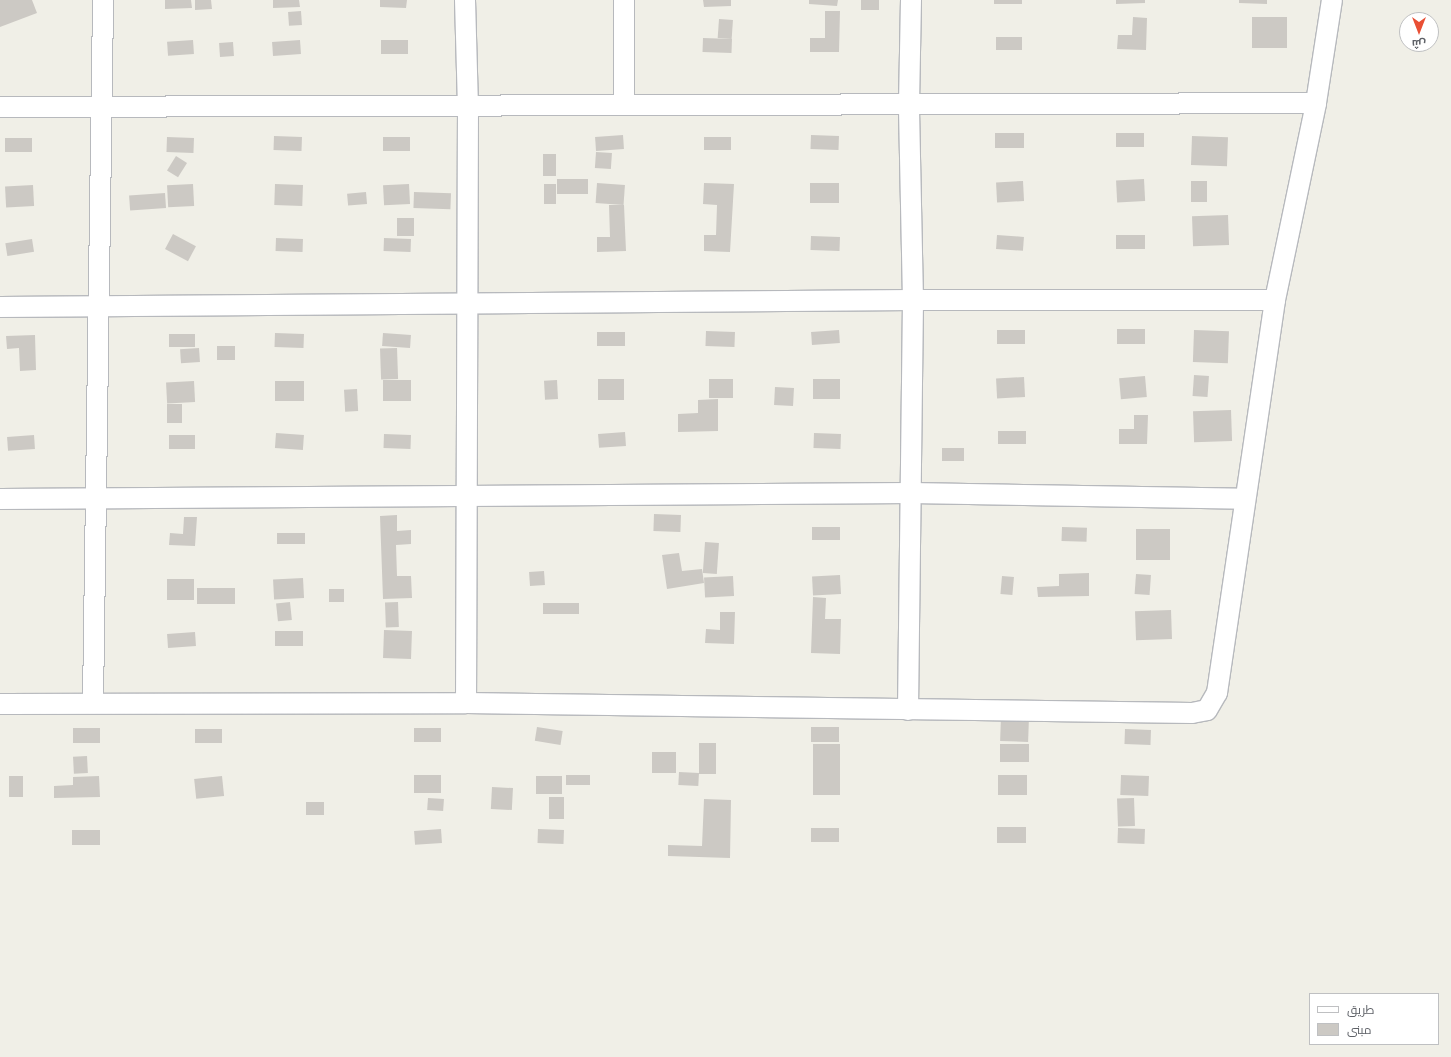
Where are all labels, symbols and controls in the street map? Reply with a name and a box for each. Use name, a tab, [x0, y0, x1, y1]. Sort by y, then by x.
north arrow	[1399, 12, 1439, 52]
text: ش	[1412, 37, 1426, 50]
legend	[1309, 993, 1439, 1045]
text: طريق	[1347, 1003, 1374, 1017]
text: مبنى	[1347, 1023, 1372, 1037]

